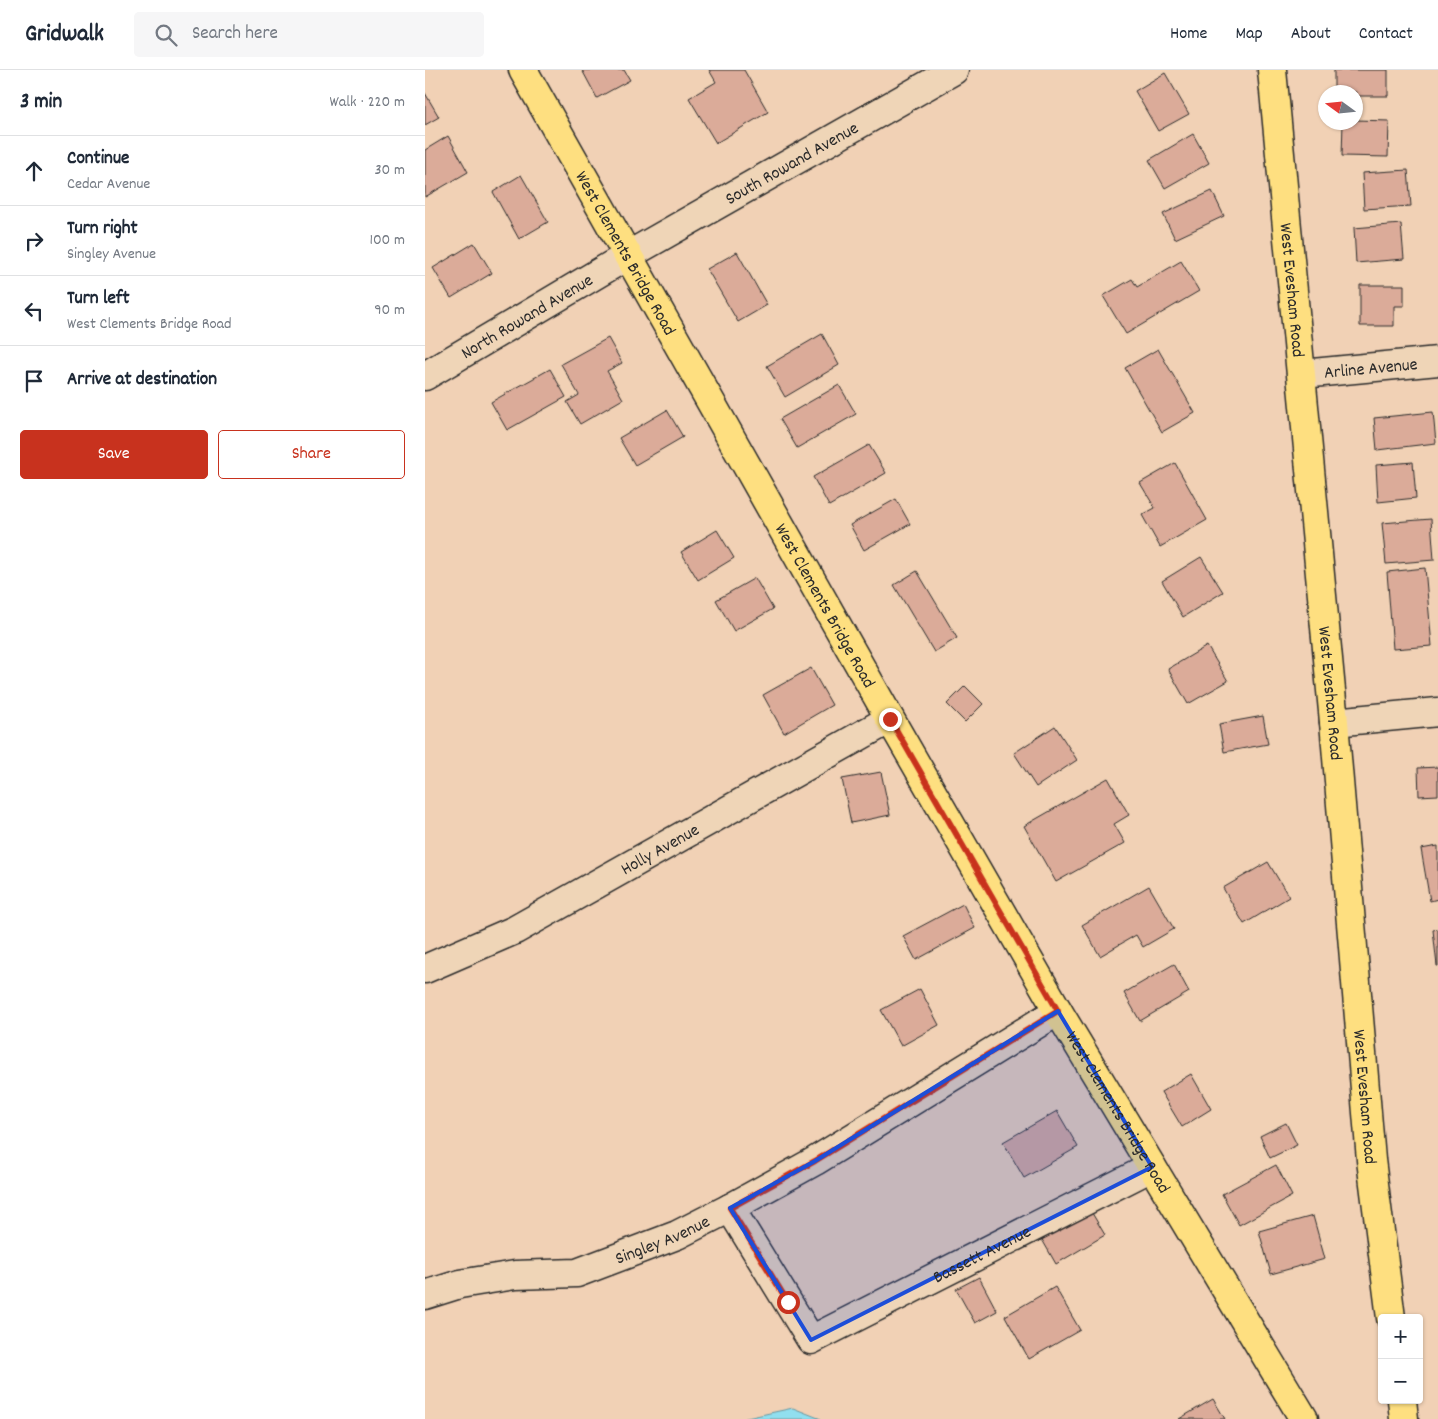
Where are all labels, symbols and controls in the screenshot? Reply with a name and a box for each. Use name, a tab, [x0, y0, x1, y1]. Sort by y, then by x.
search box	[134, 12, 484, 57]
text: Gridwalk	[25, 18, 104, 52]
icon: search	[152, 21, 180, 49]
text: Search here	[192, 21, 278, 48]
text: Home	[1170, 22, 1207, 47]
text: Map	[1235, 22, 1263, 47]
text: About	[1291, 22, 1331, 47]
text: Contact	[1359, 22, 1413, 47]
north arrow	[1318, 85, 1363, 130]
text: 3 min	[20, 88, 62, 118]
text: Walk · 220 m	[330, 91, 405, 114]
street label: South Rowand Avenue	[721, 117, 864, 213]
text: Continue	[67, 146, 129, 173]
icon: ahead	[20, 157, 48, 185]
text: 30 m	[375, 159, 405, 182]
street label: West Clements Bridge Road	[568, 167, 681, 341]
text: Cedar Avenue	[67, 173, 150, 196]
text: Turn right	[67, 216, 138, 243]
street label: West Evesham Road	[1272, 222, 1309, 358]
icon: right	[20, 227, 48, 255]
text: 100 m	[369, 229, 405, 252]
text: Singley Avenue	[67, 243, 156, 266]
street label: North Rowand Avenue	[457, 269, 599, 367]
text: Turn left	[67, 286, 130, 313]
icon: left	[20, 297, 48, 325]
text: 90 m	[374, 299, 405, 322]
text: West Clements Bridge Road	[67, 313, 232, 336]
street label: Arline Avenue	[1323, 353, 1419, 387]
icon: arrive	[20, 367, 48, 395]
text: Arrive at destination	[67, 367, 217, 394]
button: Save	[20, 430, 208, 479]
button: Share	[218, 430, 405, 479]
street label: West Clements Bridge Road	[767, 520, 880, 693]
street label: West Evesham Road	[1310, 625, 1347, 762]
route end	[879, 708, 902, 731]
street label: Holly Avenue	[617, 819, 705, 883]
street label: West Clements Bridge Road	[1058, 1027, 1175, 1199]
street label: West Evesham Road	[1345, 1029, 1381, 1165]
street label: Singley Avenue	[612, 1210, 715, 1272]
street label: Bassett Avenue	[929, 1220, 1036, 1291]
route start	[777, 1291, 800, 1314]
map controls	[1378, 1314, 1423, 1404]
button: +	[1378, 1314, 1423, 1359]
button: −	[1378, 1359, 1423, 1404]

